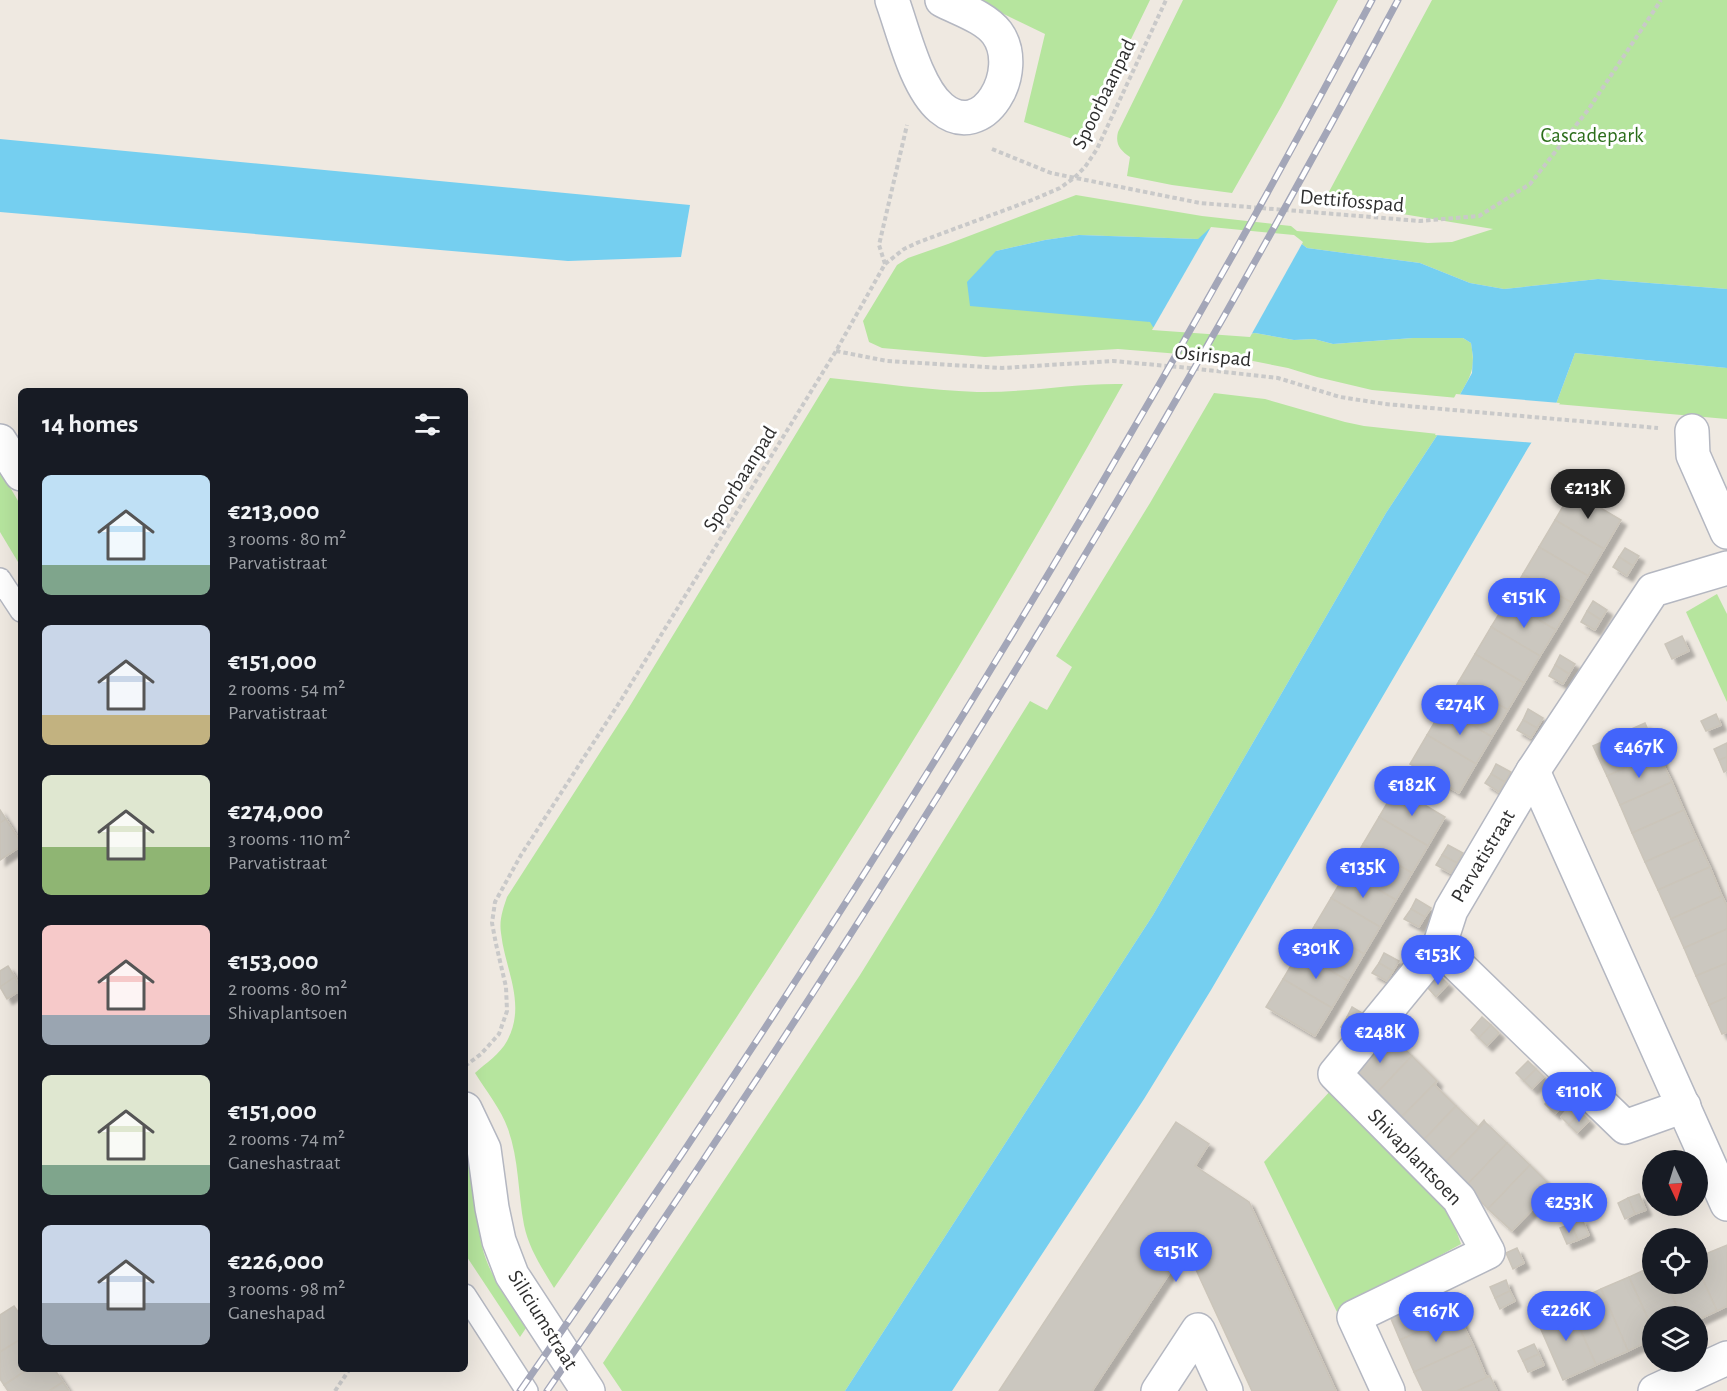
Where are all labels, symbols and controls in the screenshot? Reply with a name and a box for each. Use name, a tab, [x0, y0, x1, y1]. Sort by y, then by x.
street label: Spoorbaanpad	[1068, 35, 1140, 152]
park label: Cascadepark	[1540, 125, 1644, 146]
street label: Dettifosspad	[1299, 186, 1405, 216]
street label: Osirispad	[1174, 342, 1253, 370]
icon: filters	[411, 408, 444, 441]
text: 14 homes	[42, 411, 138, 437]
street label: Spoorbaanpad	[699, 422, 781, 535]
pin: €213K	[1546, 469, 1630, 520]
text: €213K	[1565, 478, 1611, 498]
text: €213,000	[228, 498, 320, 524]
icon: home	[90, 499, 162, 571]
text: 3 rooms · 80 m²	[228, 529, 346, 549]
text: Parvatistraat	[228, 553, 327, 573]
pin: €151K	[1482, 578, 1566, 629]
text: €151K	[1502, 587, 1546, 607]
text: €151,000	[228, 648, 317, 674]
icon: home	[90, 649, 162, 721]
text: 2 rooms · 54 m²	[228, 679, 345, 699]
pin: €274K	[1418, 685, 1502, 736]
text: €274K	[1435, 694, 1485, 714]
text: Parvatistraat	[228, 703, 327, 723]
pin: €467K	[1597, 728, 1681, 779]
text: €467K	[1614, 737, 1664, 757]
pin: €182K	[1370, 766, 1454, 817]
text: €182K	[1388, 775, 1436, 795]
text: €274,000	[228, 798, 323, 824]
icon: home	[90, 799, 162, 871]
street label: Parvatistraat	[1447, 806, 1519, 906]
text: 3 rooms · 110 m²	[228, 829, 351, 849]
pin: €135K	[1321, 848, 1405, 899]
text: Parvatistraat	[228, 853, 327, 873]
text: €135K	[1340, 857, 1386, 877]
pin: €301K	[1274, 929, 1358, 980]
pin: €153K	[1396, 935, 1480, 986]
text: €301K	[1292, 938, 1340, 958]
text: €153K	[1415, 944, 1461, 964]
text: €153,000	[228, 948, 319, 974]
icon: home	[90, 949, 162, 1021]
text: 2 rooms · 80 m²	[228, 979, 347, 999]
text: Shivaplantsoen	[228, 1003, 347, 1023]
pin: €248K	[1338, 1013, 1422, 1064]
text: €248K	[1355, 1022, 1405, 1042]
pin: €110K	[1537, 1072, 1621, 1123]
text: €110K	[1556, 1081, 1602, 1101]
text: €151,000	[228, 1098, 317, 1124]
icon: home	[90, 1099, 162, 1171]
street label: Shivaplantsoen	[1364, 1105, 1466, 1209]
text: 2 rooms · 74 m²	[228, 1129, 345, 1149]
north arrow	[1642, 1150, 1708, 1216]
map controls	[1642, 1150, 1708, 1372]
text: Ganeshastraat	[228, 1153, 340, 1173]
pin: €253K	[1527, 1183, 1611, 1234]
text: €253K	[1545, 1192, 1593, 1212]
button: locate	[1642, 1228, 1708, 1294]
pin: €151K	[1134, 1232, 1218, 1283]
text: €151K	[1154, 1241, 1198, 1261]
text: €226,000	[228, 1248, 324, 1274]
icon: home	[90, 1249, 162, 1321]
street label: Siliciumstraat	[504, 1267, 582, 1374]
text: 3 rooms · 98 m²	[228, 1279, 345, 1299]
pin: €226K	[1524, 1291, 1608, 1342]
pin: €167K	[1394, 1292, 1478, 1343]
text: €226K	[1541, 1300, 1591, 1320]
text: €167K	[1413, 1301, 1459, 1321]
text: Ganeshapad	[228, 1303, 325, 1323]
button: layers	[1642, 1306, 1708, 1372]

